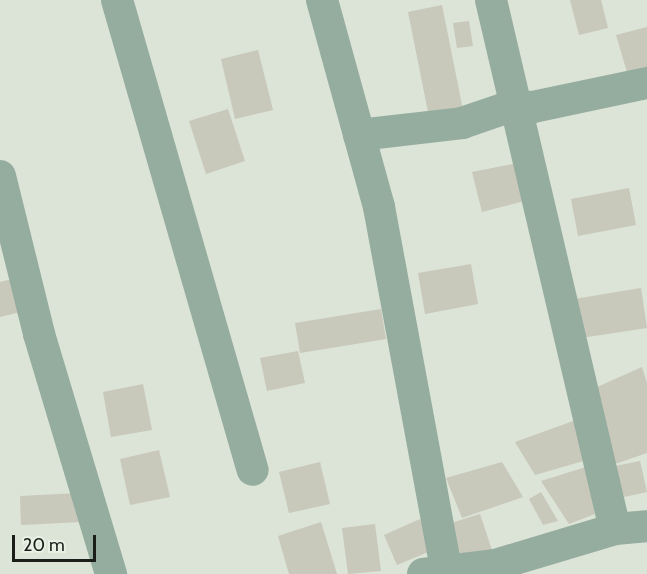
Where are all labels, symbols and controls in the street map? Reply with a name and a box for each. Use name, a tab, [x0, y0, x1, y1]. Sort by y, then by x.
scale bar	[15, 523, 99, 561]
text: 20 m	[23, 534, 65, 556]

